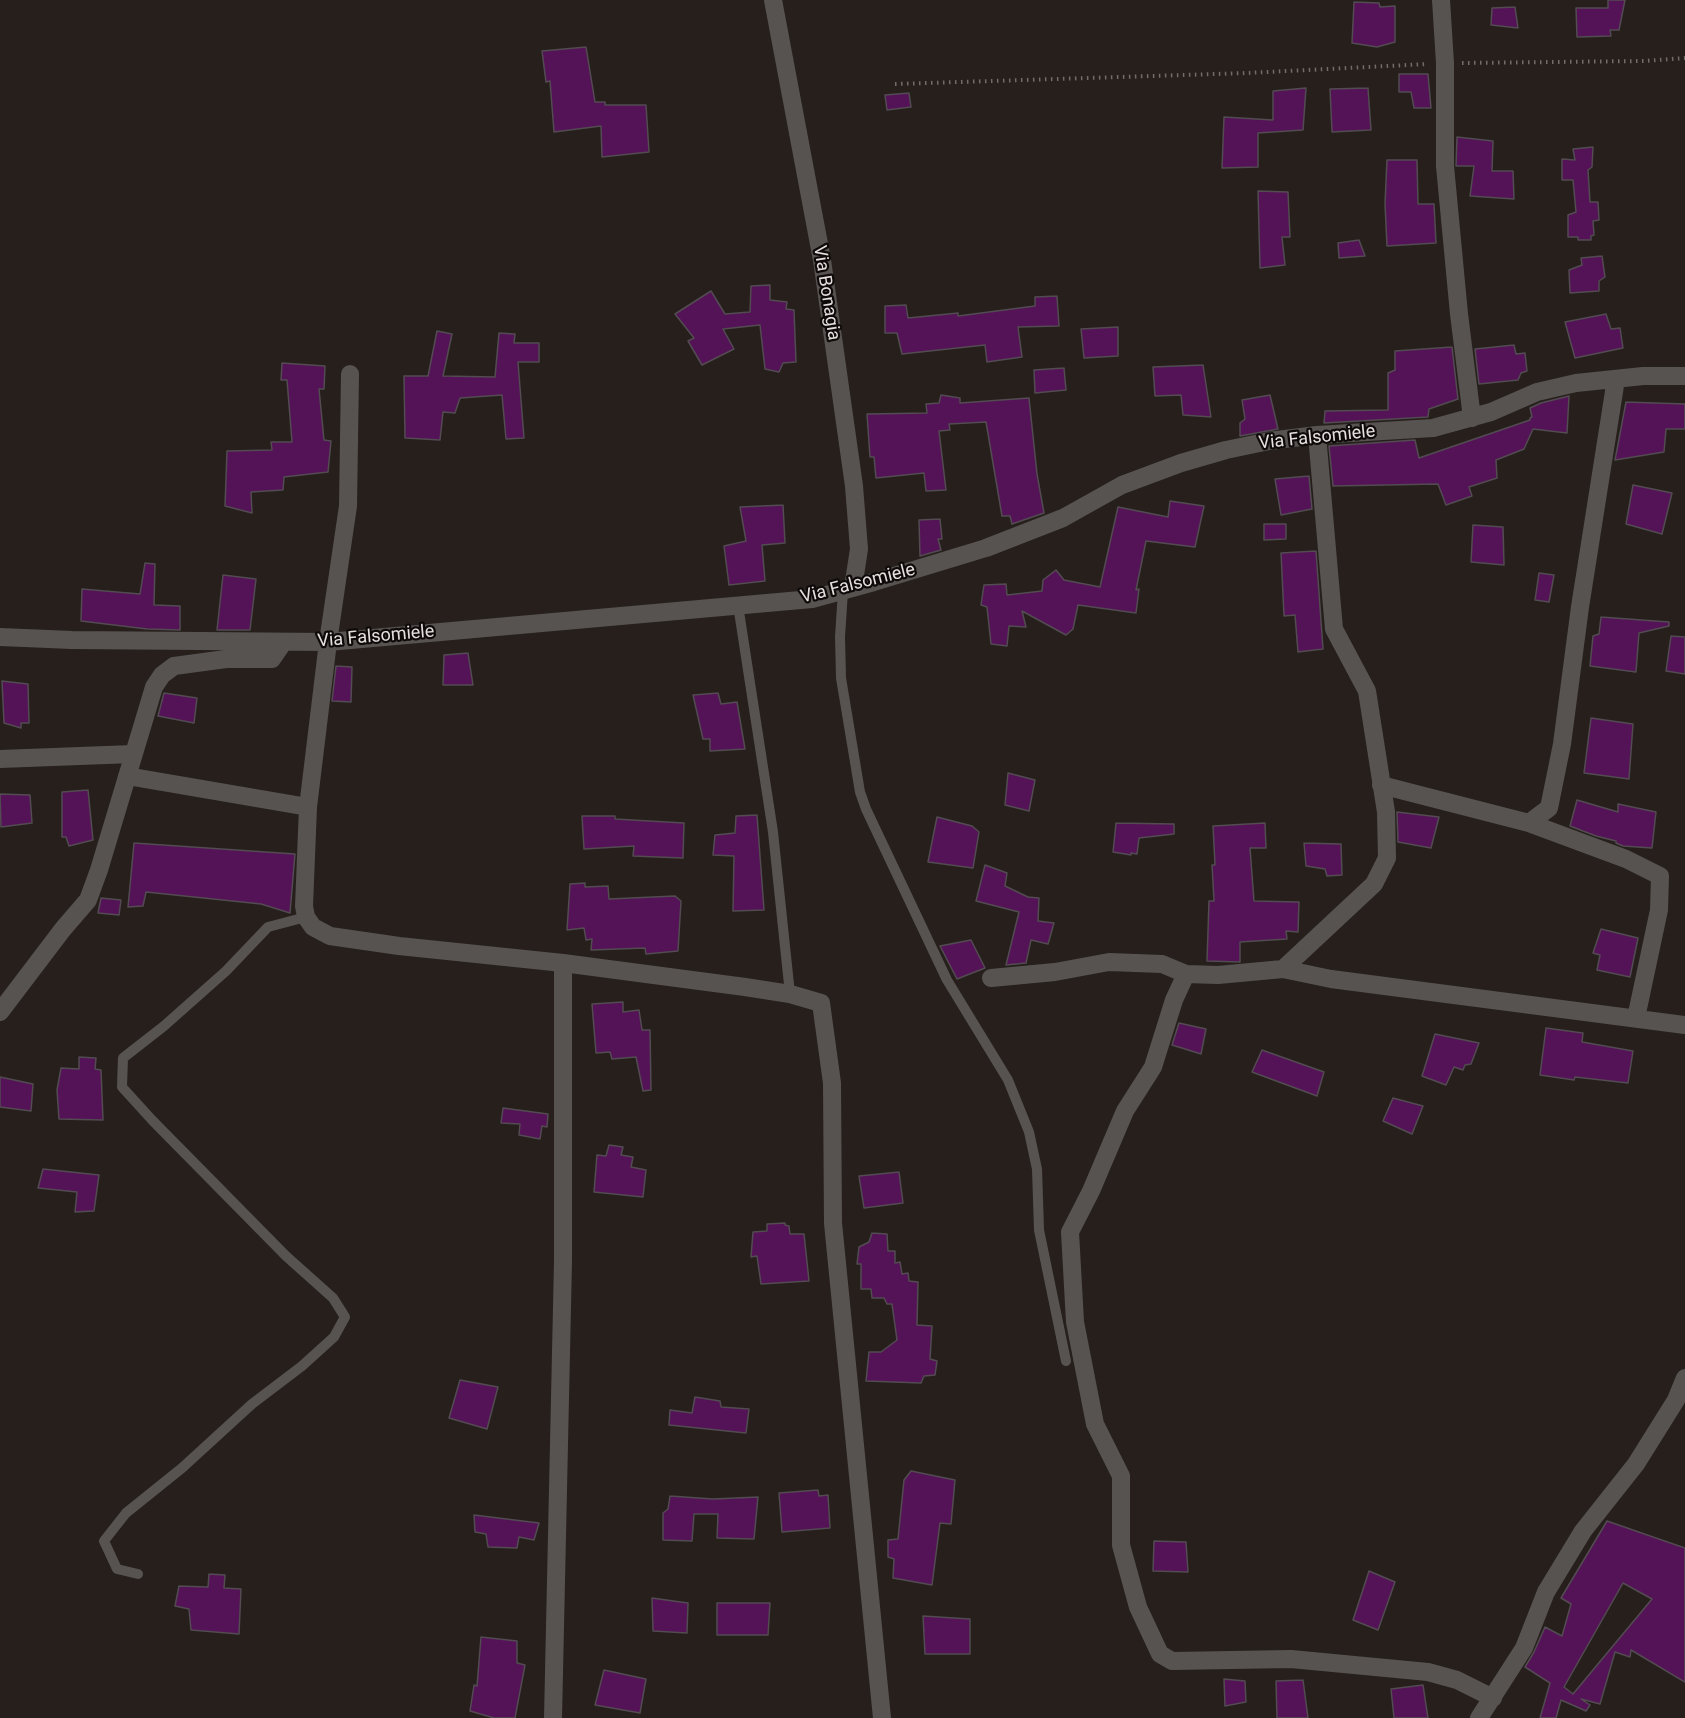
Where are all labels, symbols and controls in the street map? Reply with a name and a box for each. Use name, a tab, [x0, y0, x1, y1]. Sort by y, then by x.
street label: Via Bonagia	[808, 244, 844, 342]
street label: Via Falsomiele	[1258, 421, 1376, 455]
street label: Via Falsomiele	[799, 559, 917, 609]
street label: Via Falsomiele	[317, 621, 435, 653]

